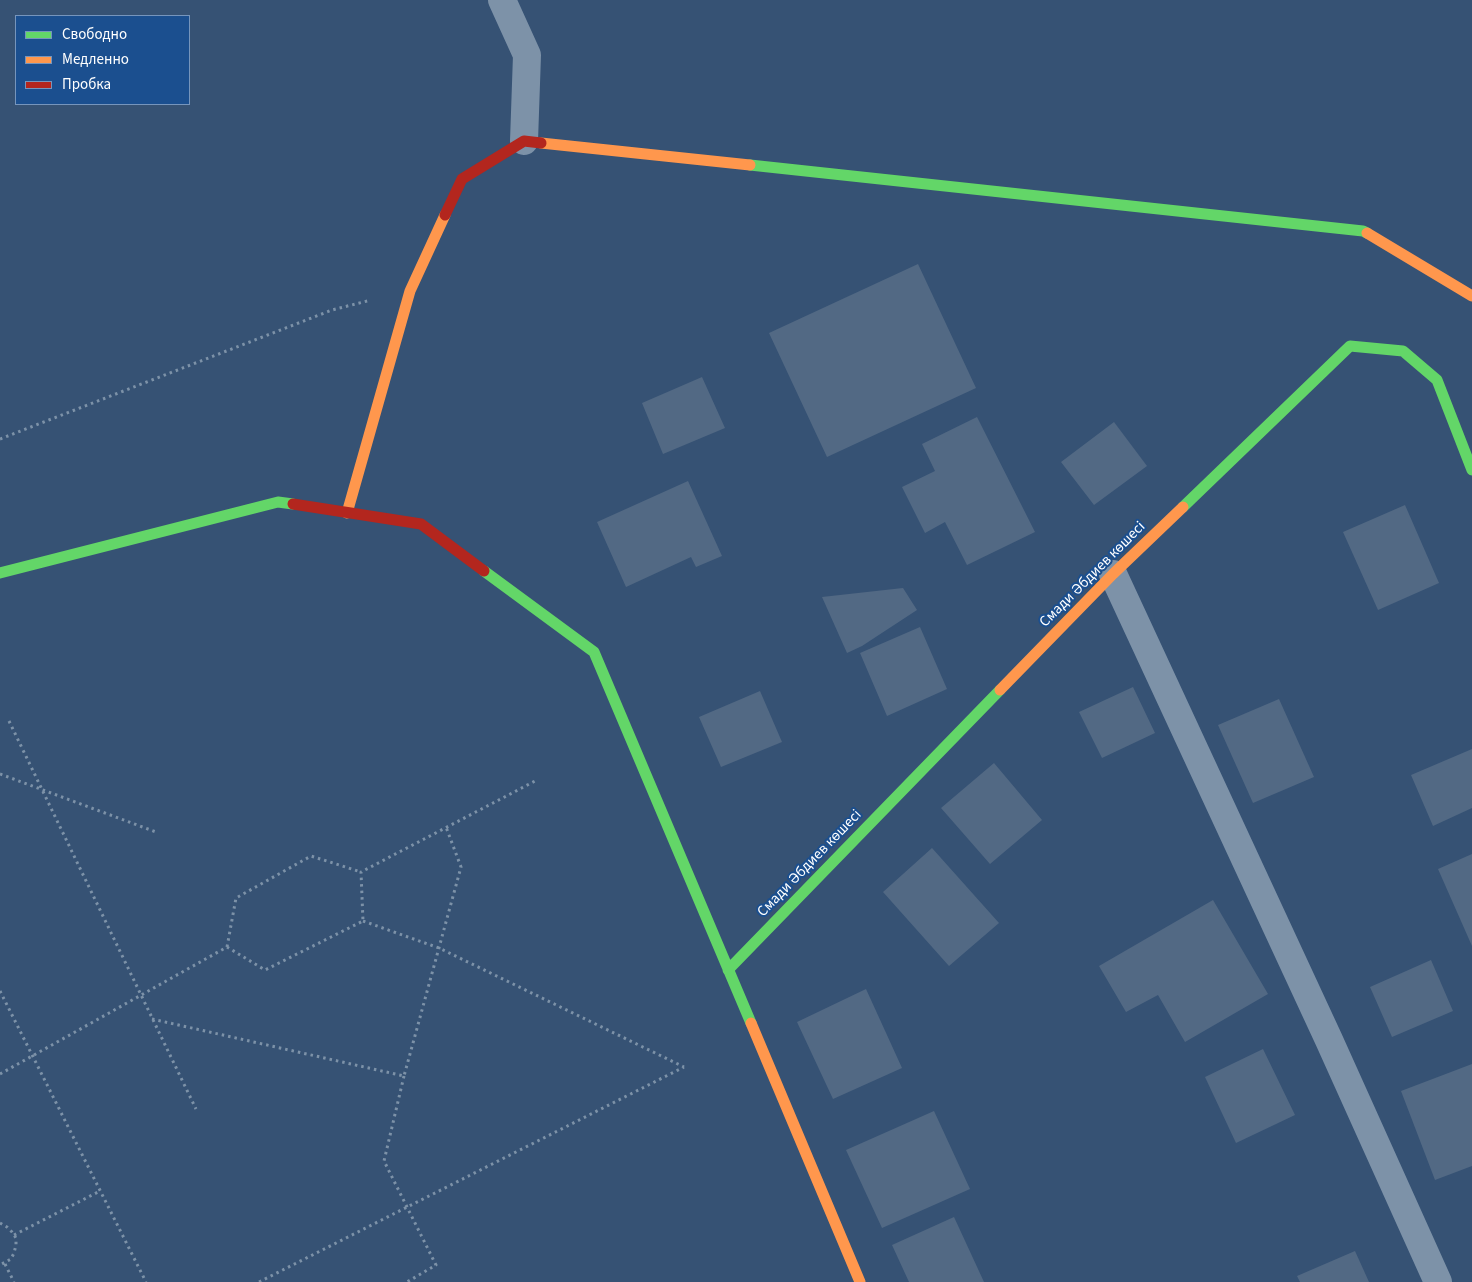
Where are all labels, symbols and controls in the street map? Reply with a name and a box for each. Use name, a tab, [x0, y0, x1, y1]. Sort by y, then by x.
legend	[15, 15, 190, 105]
text: Свободно	[62, 24, 127, 45]
text: Медленно	[62, 49, 129, 70]
text: Пробка	[62, 74, 111, 95]
street label: Смади Әбдиев көшесі	[1036, 518, 1150, 632]
street label: Смади Әбдиев көшесі	[754, 807, 866, 921]

